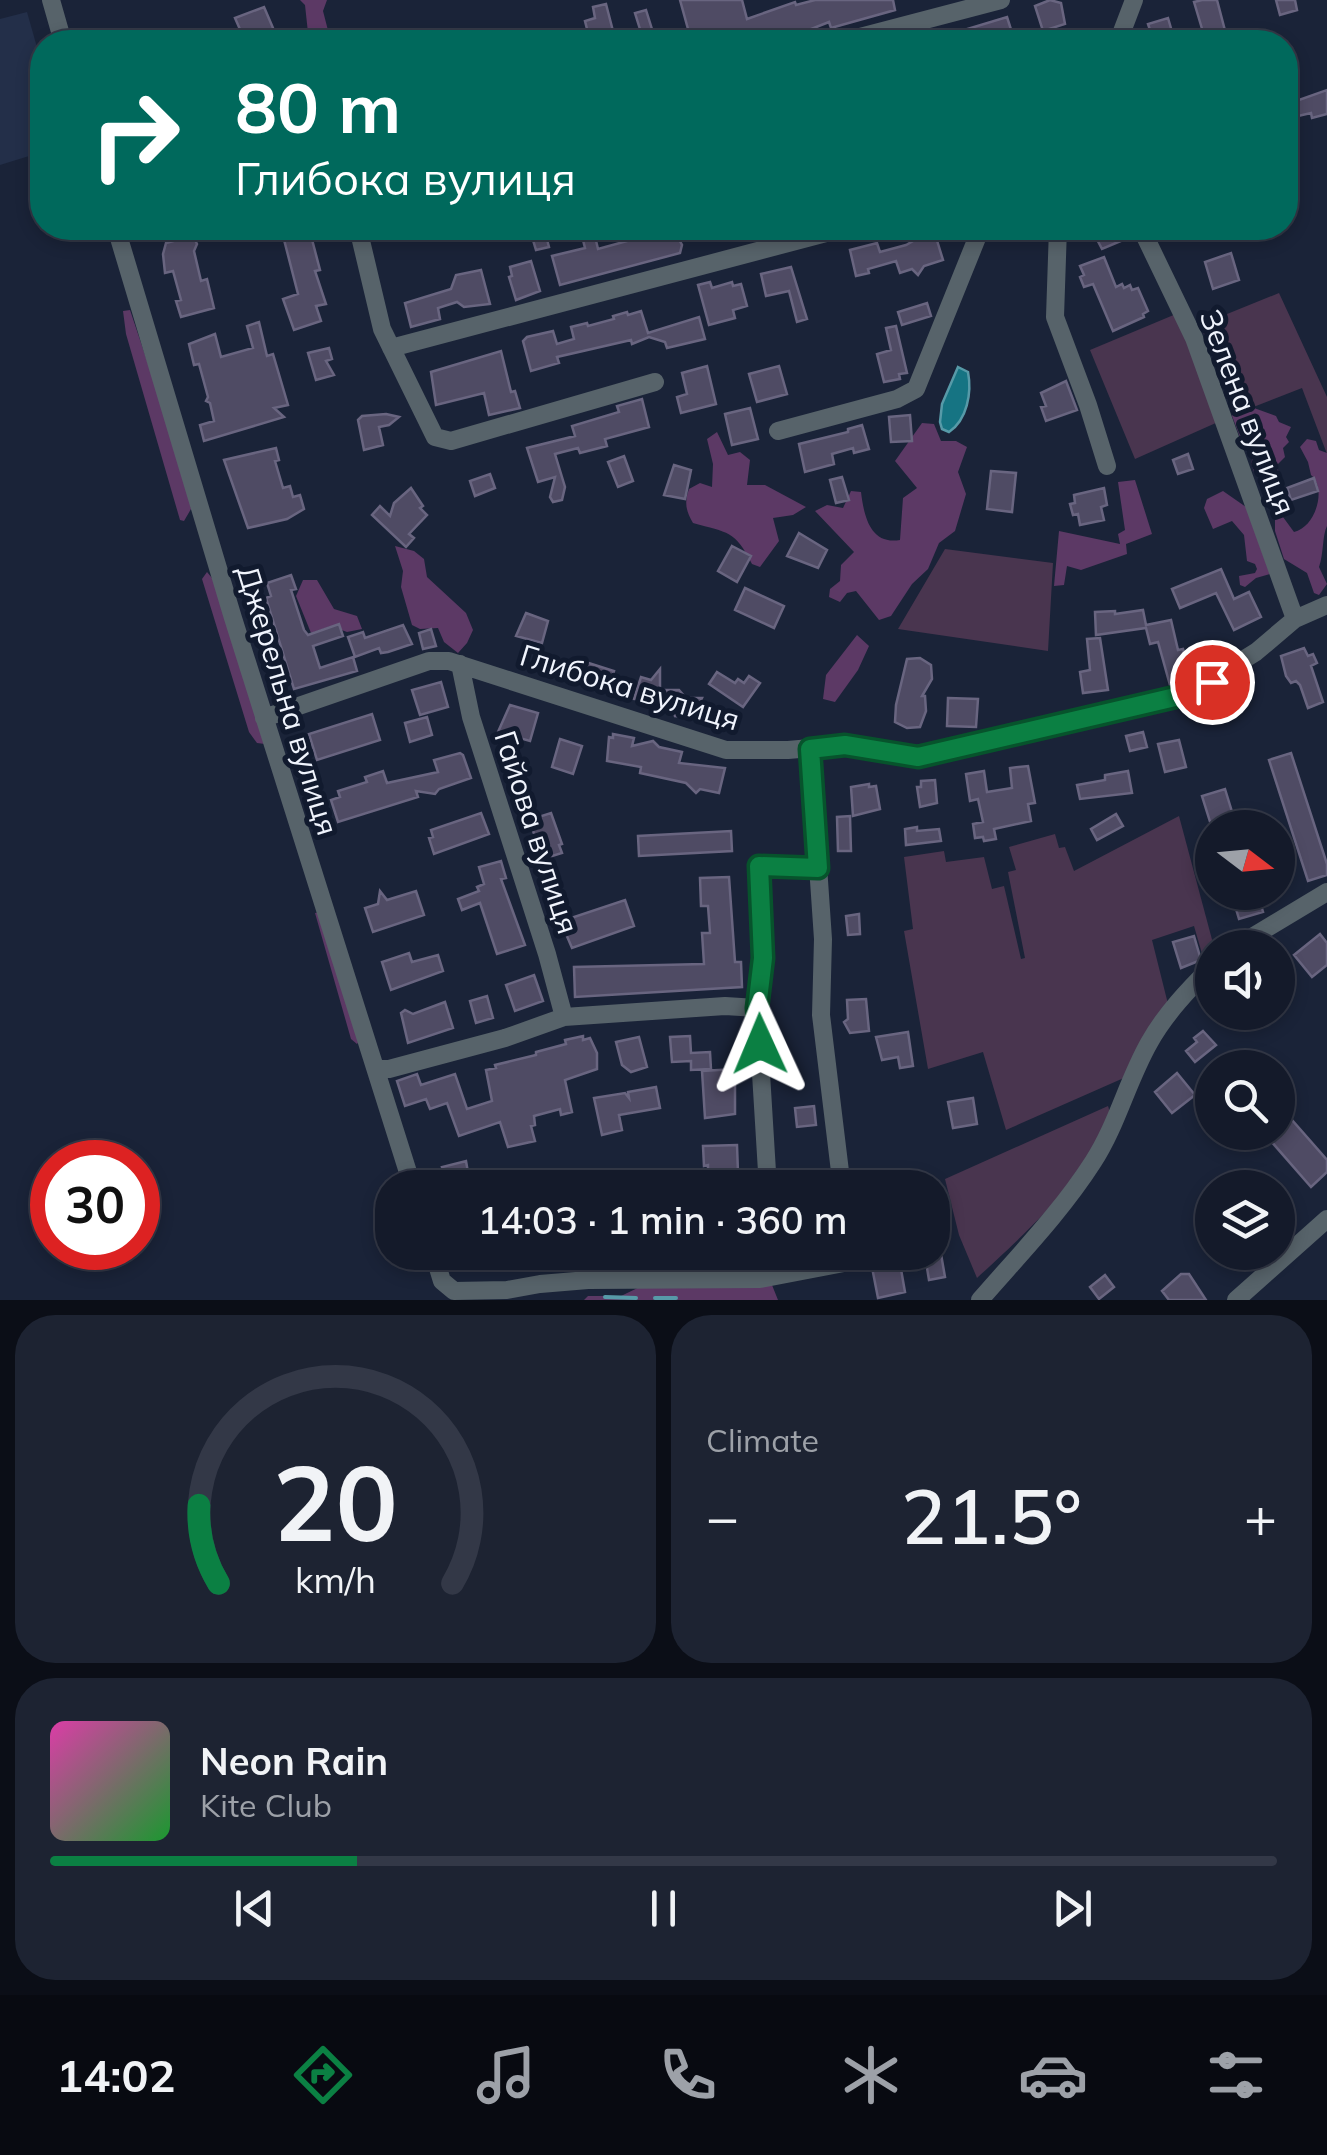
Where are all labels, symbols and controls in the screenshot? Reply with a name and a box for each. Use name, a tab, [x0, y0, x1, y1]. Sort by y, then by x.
text: 80 m	[235, 63, 401, 151]
icon: right	[70, 70, 200, 200]
text: Глибока вулиця	[235, 150, 576, 206]
street label: Зелена вулиця	[1191, 304, 1305, 520]
street label: Джерельна вулиця	[229, 560, 347, 840]
street label: Глибока вулиця	[516, 636, 744, 738]
pin	[1170, 640, 1255, 725]
icon: arrive	[1185, 655, 1240, 710]
street label: Гайова вулиця	[486, 726, 588, 938]
north arrow	[1195, 810, 1295, 910]
map controls	[1195, 810, 1295, 1270]
button: sound	[1195, 930, 1295, 1030]
position arrow	[708, 992, 812, 1096]
button: search	[1195, 1050, 1295, 1150]
speed limit sign: 30	[30, 1140, 160, 1270]
button: layers	[1195, 1170, 1295, 1270]
text: 14:03 · 1 min · 360 m	[477, 1196, 848, 1244]
text: Climate	[706, 1420, 819, 1460]
text: 20	[273, 1436, 398, 1567]
text: 21.5°	[901, 1469, 1082, 1563]
text: −	[706, 1482, 739, 1551]
text: +	[1244, 1482, 1277, 1551]
text: km/h	[295, 1557, 376, 1602]
text: Neon Rain	[200, 1737, 388, 1785]
text: Kite Club	[200, 1785, 332, 1825]
icon: previous	[227, 1881, 282, 1936]
icon: pause	[636, 1881, 691, 1936]
icon: next	[1045, 1881, 1100, 1936]
icon: directions	[288, 2040, 358, 2110]
icon: music	[471, 2040, 541, 2110]
icon: phone	[653, 2040, 723, 2110]
icon: climate	[836, 2040, 906, 2110]
icon: car	[1018, 2040, 1088, 2110]
icon: filters	[1201, 2040, 1271, 2110]
text: 14:02	[56, 2047, 175, 2103]

